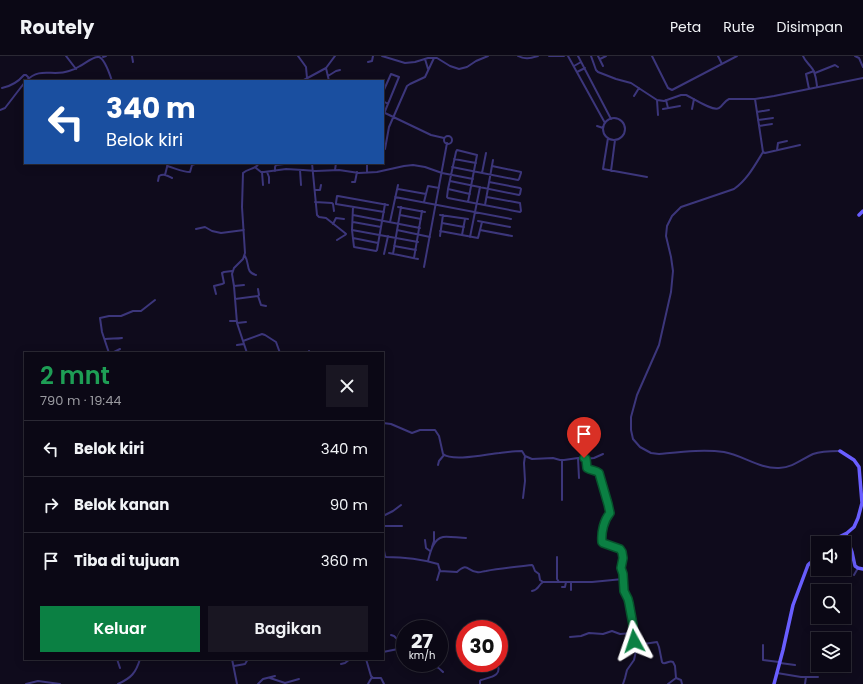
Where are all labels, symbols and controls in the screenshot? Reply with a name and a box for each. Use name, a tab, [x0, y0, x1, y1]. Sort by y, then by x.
text: Routely	[20, 14, 94, 41]
text: Peta	[670, 17, 701, 37]
text: Rute	[723, 17, 755, 37]
text: Disimpan	[777, 17, 843, 37]
text: 340 m	[106, 89, 196, 128]
icon: left	[40, 96, 92, 148]
text: Belok kiri	[106, 127, 183, 152]
text: 2 mnt	[40, 359, 110, 392]
button: close	[326, 365, 368, 407]
text: 790 m · 19:44	[40, 391, 121, 410]
pin	[567, 417, 601, 458]
icon: arrive	[573, 423, 595, 445]
icon: left	[40, 438, 62, 460]
text: Belok kiri	[74, 438, 144, 459]
text: 340 m	[321, 438, 368, 459]
icon: right	[40, 494, 62, 516]
text: Belok kanan	[74, 494, 169, 515]
text: 90 m	[330, 494, 368, 515]
map controls	[811, 536, 851, 672]
button: sound	[811, 536, 851, 576]
icon: arrive	[40, 550, 62, 572]
text: Tiba di tujuan	[74, 550, 180, 571]
text: 360 m	[321, 550, 368, 571]
button: search	[811, 584, 851, 624]
button: Keluar	[40, 606, 200, 652]
button: Bagikan	[208, 606, 368, 652]
speed limit sign: 30	[456, 620, 508, 672]
position arrow	[613, 620, 655, 662]
text: 27	[411, 627, 433, 655]
button: layers	[811, 632, 851, 672]
text: km/h	[409, 648, 435, 663]

